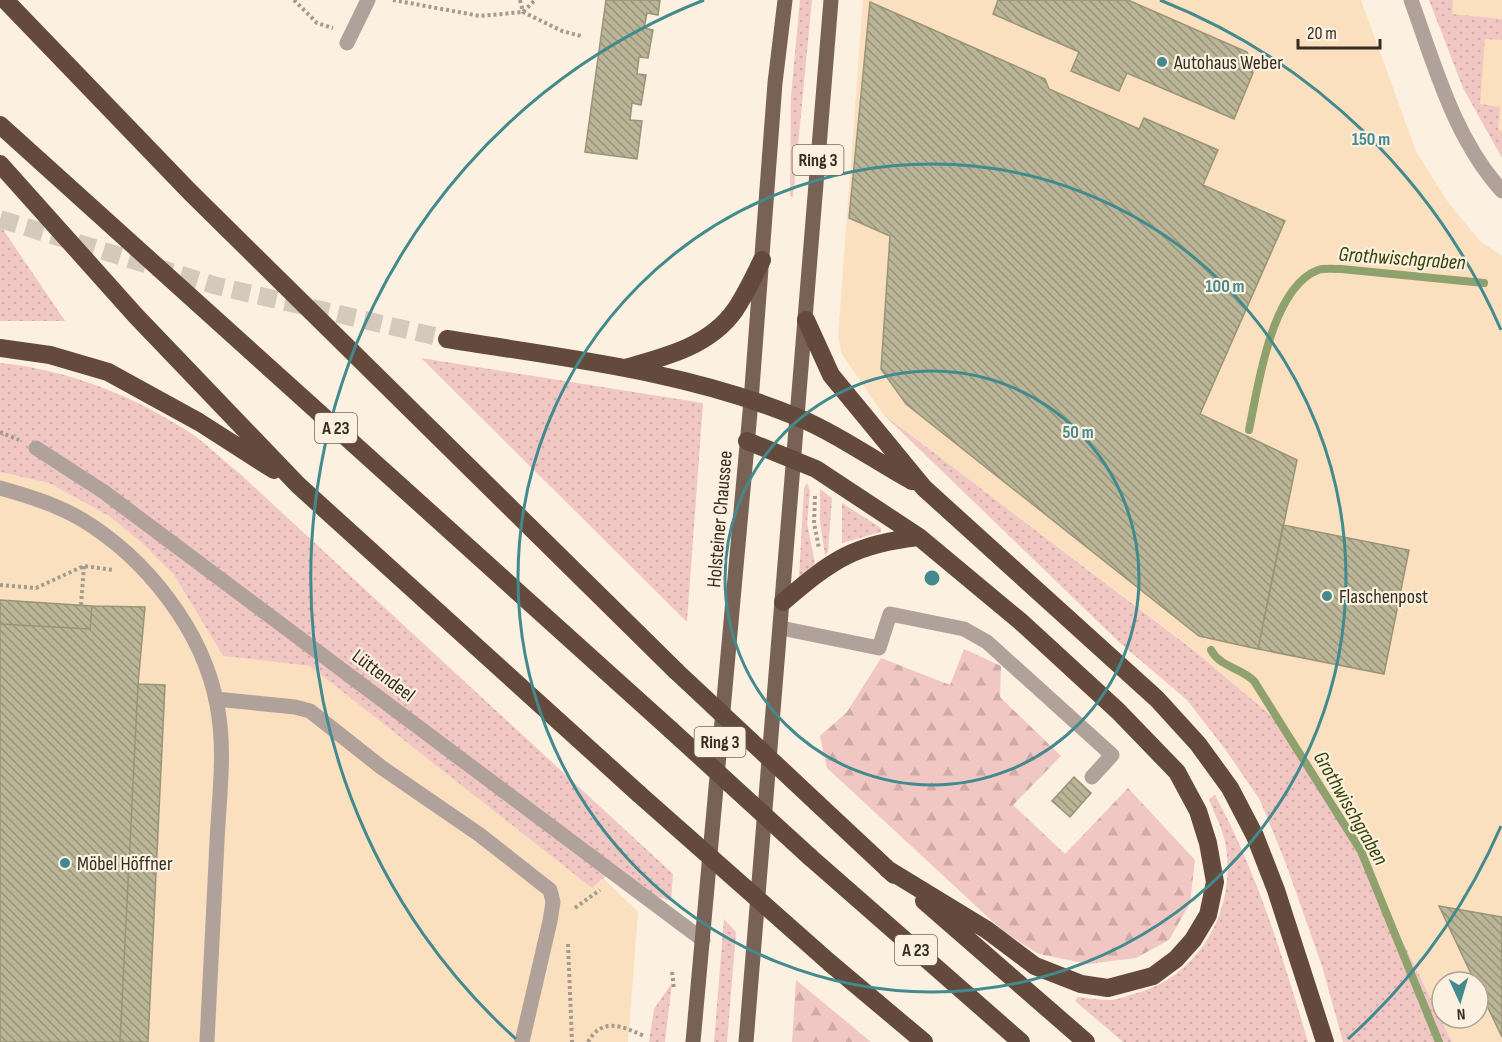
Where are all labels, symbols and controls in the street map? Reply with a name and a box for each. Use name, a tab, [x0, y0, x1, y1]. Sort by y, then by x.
scale bar	[1298, 12, 1380, 50]
text: 20 m	[1307, 23, 1337, 44]
place label: Autohaus Weber	[1173, 51, 1283, 75]
marker: Autohaus Weber	[1155, 55, 1169, 69]
text: 150 m	[1352, 129, 1390, 150]
road number: Ring 3	[792, 145, 844, 175]
water label: Grothwischgraben	[1337, 242, 1467, 275]
text: 100 m	[1206, 276, 1245, 297]
road number: A 23	[315, 413, 357, 443]
text: 50 m	[1062, 422, 1094, 443]
street label: Holsteiner Chaussee	[702, 450, 738, 588]
centre of rings	[922, 568, 942, 588]
place label: Flaschenpost	[1339, 585, 1428, 609]
marker: Flaschenpost	[1320, 589, 1334, 603]
street label: Lüttendeel	[347, 644, 420, 707]
road number: Ring 3	[694, 727, 746, 757]
water label: Grothwischgraben	[1308, 747, 1393, 870]
place label: Möbel Höffner	[77, 852, 173, 876]
marker: Möbel Höffner	[58, 856, 72, 870]
road number: A 23	[895, 935, 937, 965]
north arrow	[1430, 970, 1490, 1030]
text: N	[1456, 1004, 1466, 1023]

